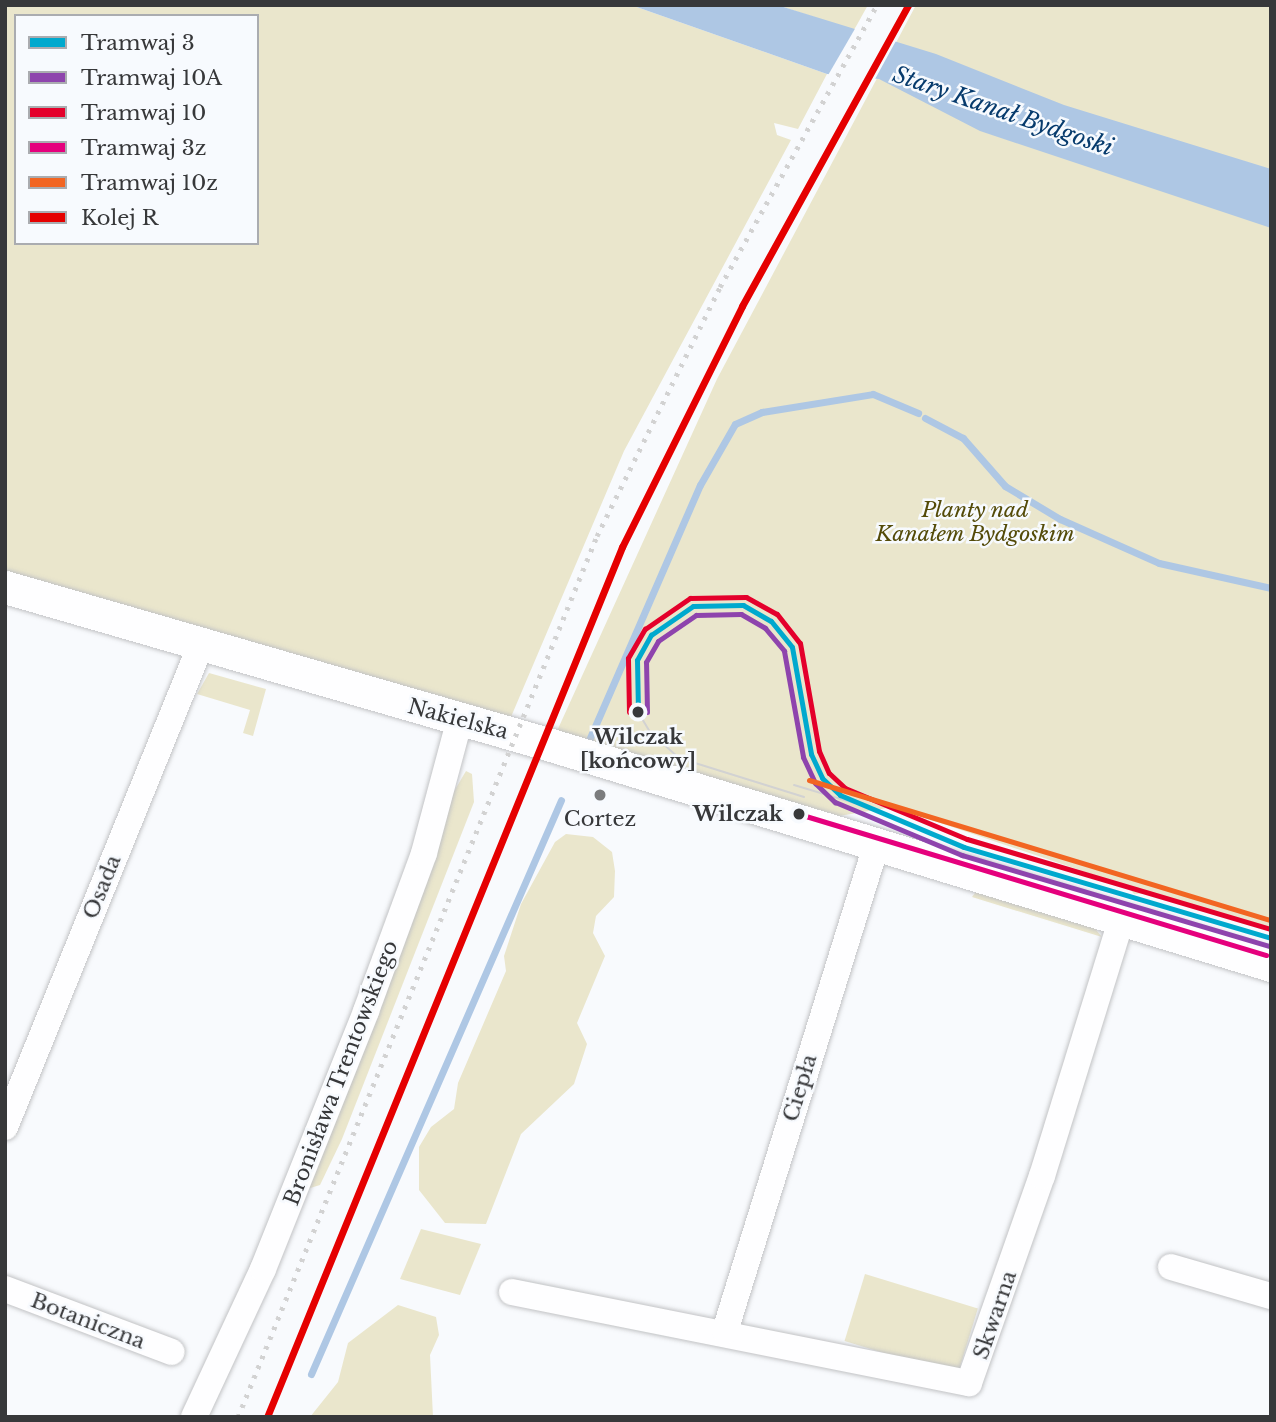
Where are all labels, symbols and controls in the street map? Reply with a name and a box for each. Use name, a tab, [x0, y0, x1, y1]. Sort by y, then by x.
legend	[14, 14, 259, 245]
text: Tramwaj 3	[81, 30, 195, 56]
water label: Stary Kanał Bydgoski	[889, 60, 1117, 162]
text: Tramwaj 10A	[81, 65, 222, 91]
text: Tramwaj 10	[81, 100, 206, 126]
text: Tramwaj 3z	[81, 135, 207, 161]
text: Tramwaj 10z	[81, 170, 218, 196]
text: Kolej R	[81, 205, 158, 231]
park label: Planty nad Kanałem Bydgoskim	[875, 497, 1075, 547]
street label: Nakielska	[405, 694, 511, 744]
marker: Wilczak [końcowy]	[628, 702, 648, 722]
place label: Wilczak [końcowy]	[580, 724, 696, 774]
marker: Cortez	[592, 787, 608, 803]
place label: Wilczak	[693, 801, 783, 827]
marker: Wilczak	[789, 804, 809, 824]
place label: Cortez	[564, 806, 636, 832]
street label: Osada	[78, 851, 126, 923]
street label: Bronisława Trentowskiego	[279, 937, 403, 1209]
street label: Ciepła	[778, 1051, 822, 1125]
street label: Skwarna	[968, 1267, 1022, 1363]
street label: Botaniczna	[27, 1288, 149, 1354]

